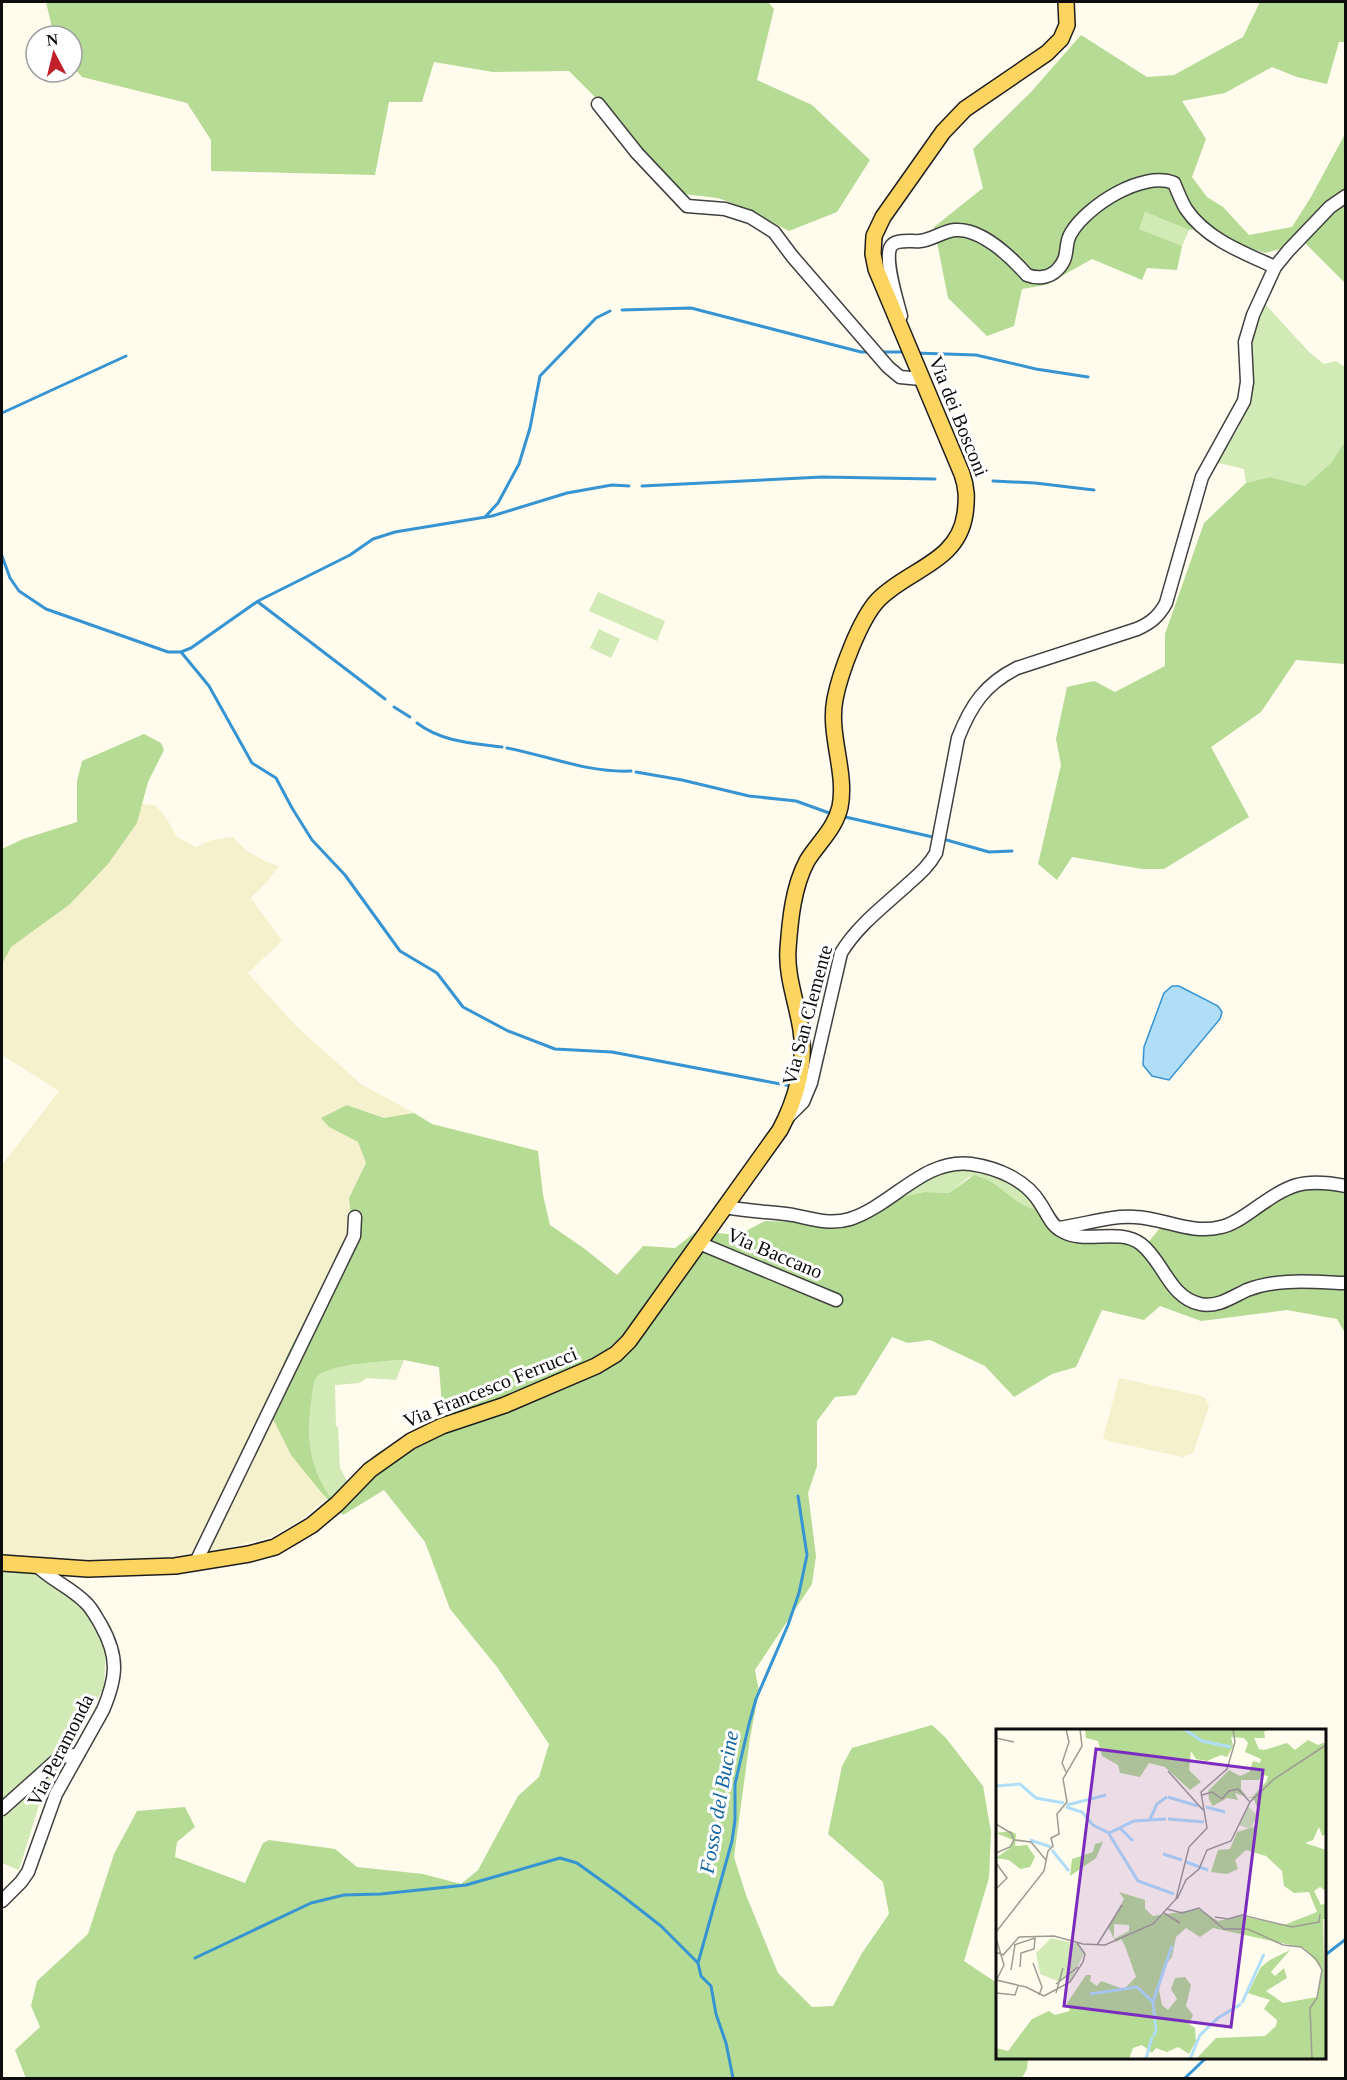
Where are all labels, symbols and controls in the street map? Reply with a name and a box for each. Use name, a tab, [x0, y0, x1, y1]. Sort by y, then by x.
north arrow	[24, 24, 84, 84]
text: N	[45, 30, 59, 49]
street label: Via dei Bosconi	[925, 353, 993, 480]
street label: Via San Clemente	[778, 942, 836, 1088]
street label: Via Baccano	[724, 1223, 826, 1283]
street label: Via Francesco Ferrucci	[400, 1342, 580, 1432]
street label: Via Peramonda	[22, 1690, 98, 1810]
water label: Fosso del Bucine	[694, 1729, 743, 1876]
inset map	[996, 1729, 1326, 2059]

